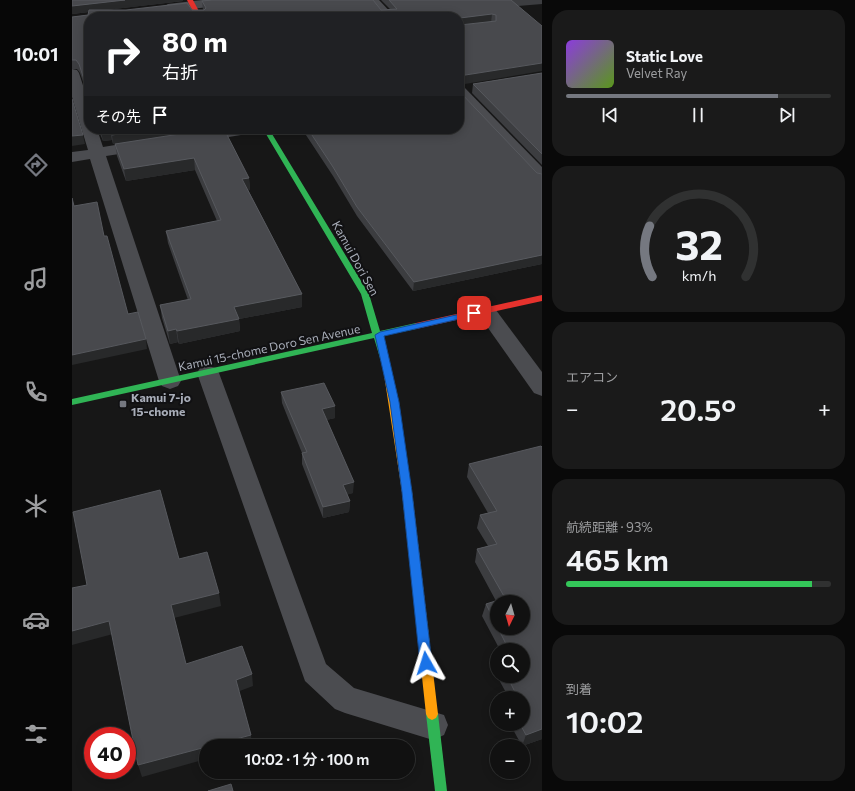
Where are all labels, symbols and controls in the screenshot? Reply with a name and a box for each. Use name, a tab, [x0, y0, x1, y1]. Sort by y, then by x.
text: 80 m	[162, 24, 228, 58]
icon: right	[96, 28, 148, 80]
text: 10:01	[14, 43, 58, 65]
text: Static Love	[626, 47, 703, 65]
text: 右折	[162, 61, 198, 83]
text: Velvet Ray	[626, 65, 687, 81]
icon: arrive	[149, 104, 171, 126]
icon: previous	[599, 104, 621, 126]
icon: pause	[687, 104, 709, 126]
icon: next	[776, 104, 798, 126]
text: その先	[96, 107, 141, 125]
icon: directions	[22, 151, 50, 179]
street label: Kamui Dori Sen	[330, 218, 382, 298]
text: 32	[675, 218, 722, 269]
icon: music	[22, 265, 50, 293]
text: km/h	[681, 266, 716, 284]
pin	[457, 296, 491, 330]
icon: arrive	[463, 302, 485, 324]
street label: Kamui 15-chome Doro Sen Avenue	[177, 321, 361, 373]
text: エアコン	[566, 369, 618, 385]
icon: phone	[22, 378, 50, 406]
place label: Kamui 7-jo 15-chome	[131, 390, 191, 418]
text: 20.5°	[660, 390, 736, 427]
text: −	[566, 395, 579, 422]
text: +	[818, 395, 831, 422]
marker: Kamui 7-jo 15-chome	[118, 399, 128, 409]
icon: climate	[22, 492, 50, 520]
text: 航続距離 · 93%	[566, 519, 653, 535]
text: 465 km	[566, 540, 669, 577]
north arrow	[490, 595, 530, 635]
map controls	[490, 595, 530, 779]
icon: car	[22, 606, 50, 634]
position arrow	[405, 642, 447, 684]
button: search	[490, 643, 530, 683]
text: 到着	[566, 681, 592, 697]
button: +	[490, 691, 530, 731]
text: 10:02	[566, 702, 643, 739]
icon: filters	[22, 720, 50, 748]
speed limit sign: 40	[84, 727, 136, 779]
button: −	[490, 739, 530, 779]
text: 10:02 · 1 分 · 100 m	[245, 750, 369, 768]

